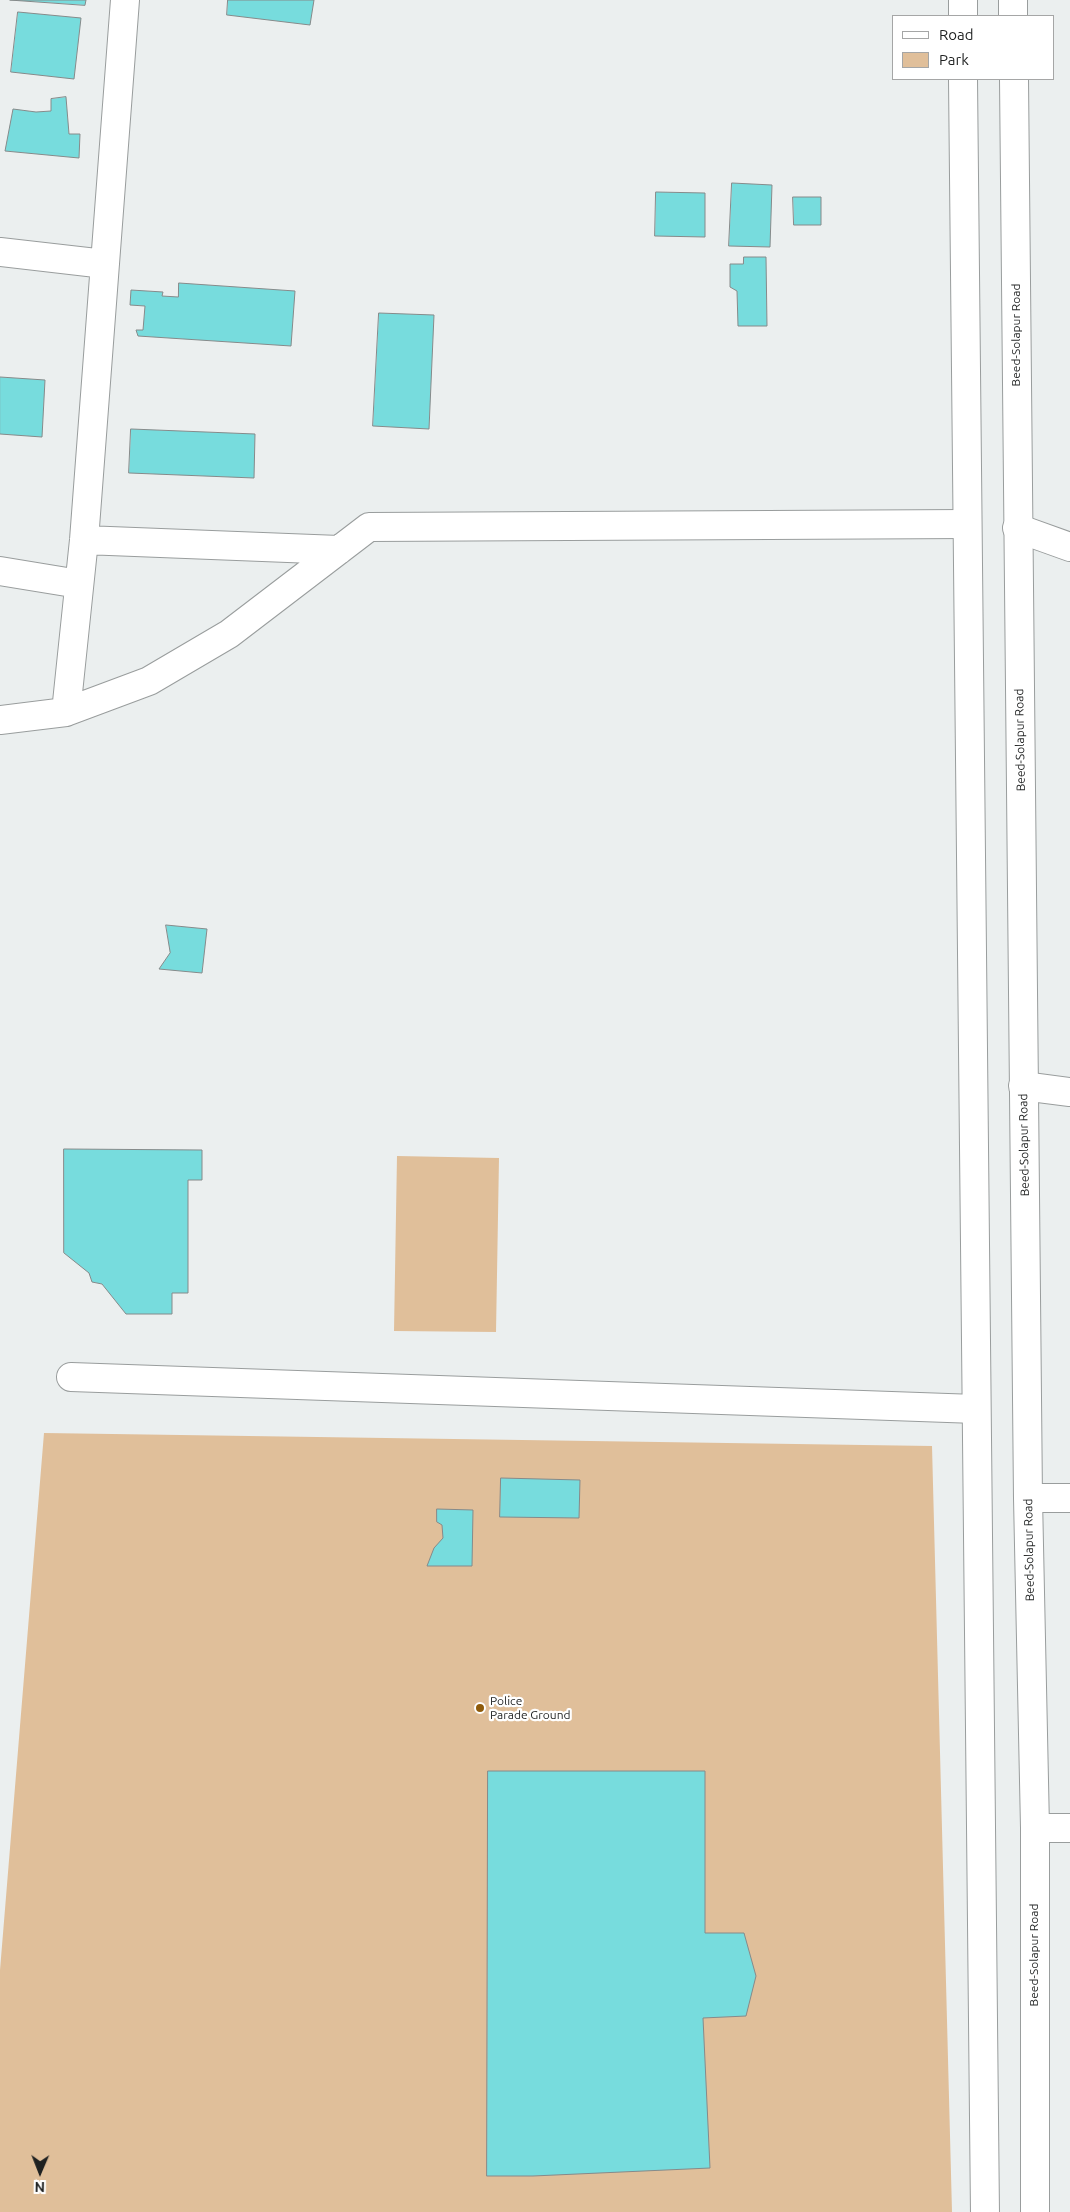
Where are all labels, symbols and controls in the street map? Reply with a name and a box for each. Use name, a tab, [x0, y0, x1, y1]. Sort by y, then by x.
legend	[892, 15, 1055, 80]
text: Road	[939, 26, 974, 43]
text: Park	[939, 51, 969, 68]
street label: Beed-Solapur Road	[1009, 284, 1023, 386]
street label: Beed-Solapur Road	[1012, 688, 1028, 792]
street label: Beed-Solapur Road	[1016, 1093, 1032, 1197]
street label: Beed-Solapur Road	[1021, 1498, 1037, 1602]
place label: Police Parade Ground	[490, 1694, 571, 1722]
marker: Police Parade Ground	[474, 1702, 486, 1714]
street label: Beed-Solapur Road	[1027, 1904, 1041, 2006]
north arrow	[15, 2147, 65, 2197]
text: N	[34, 2179, 45, 2195]

